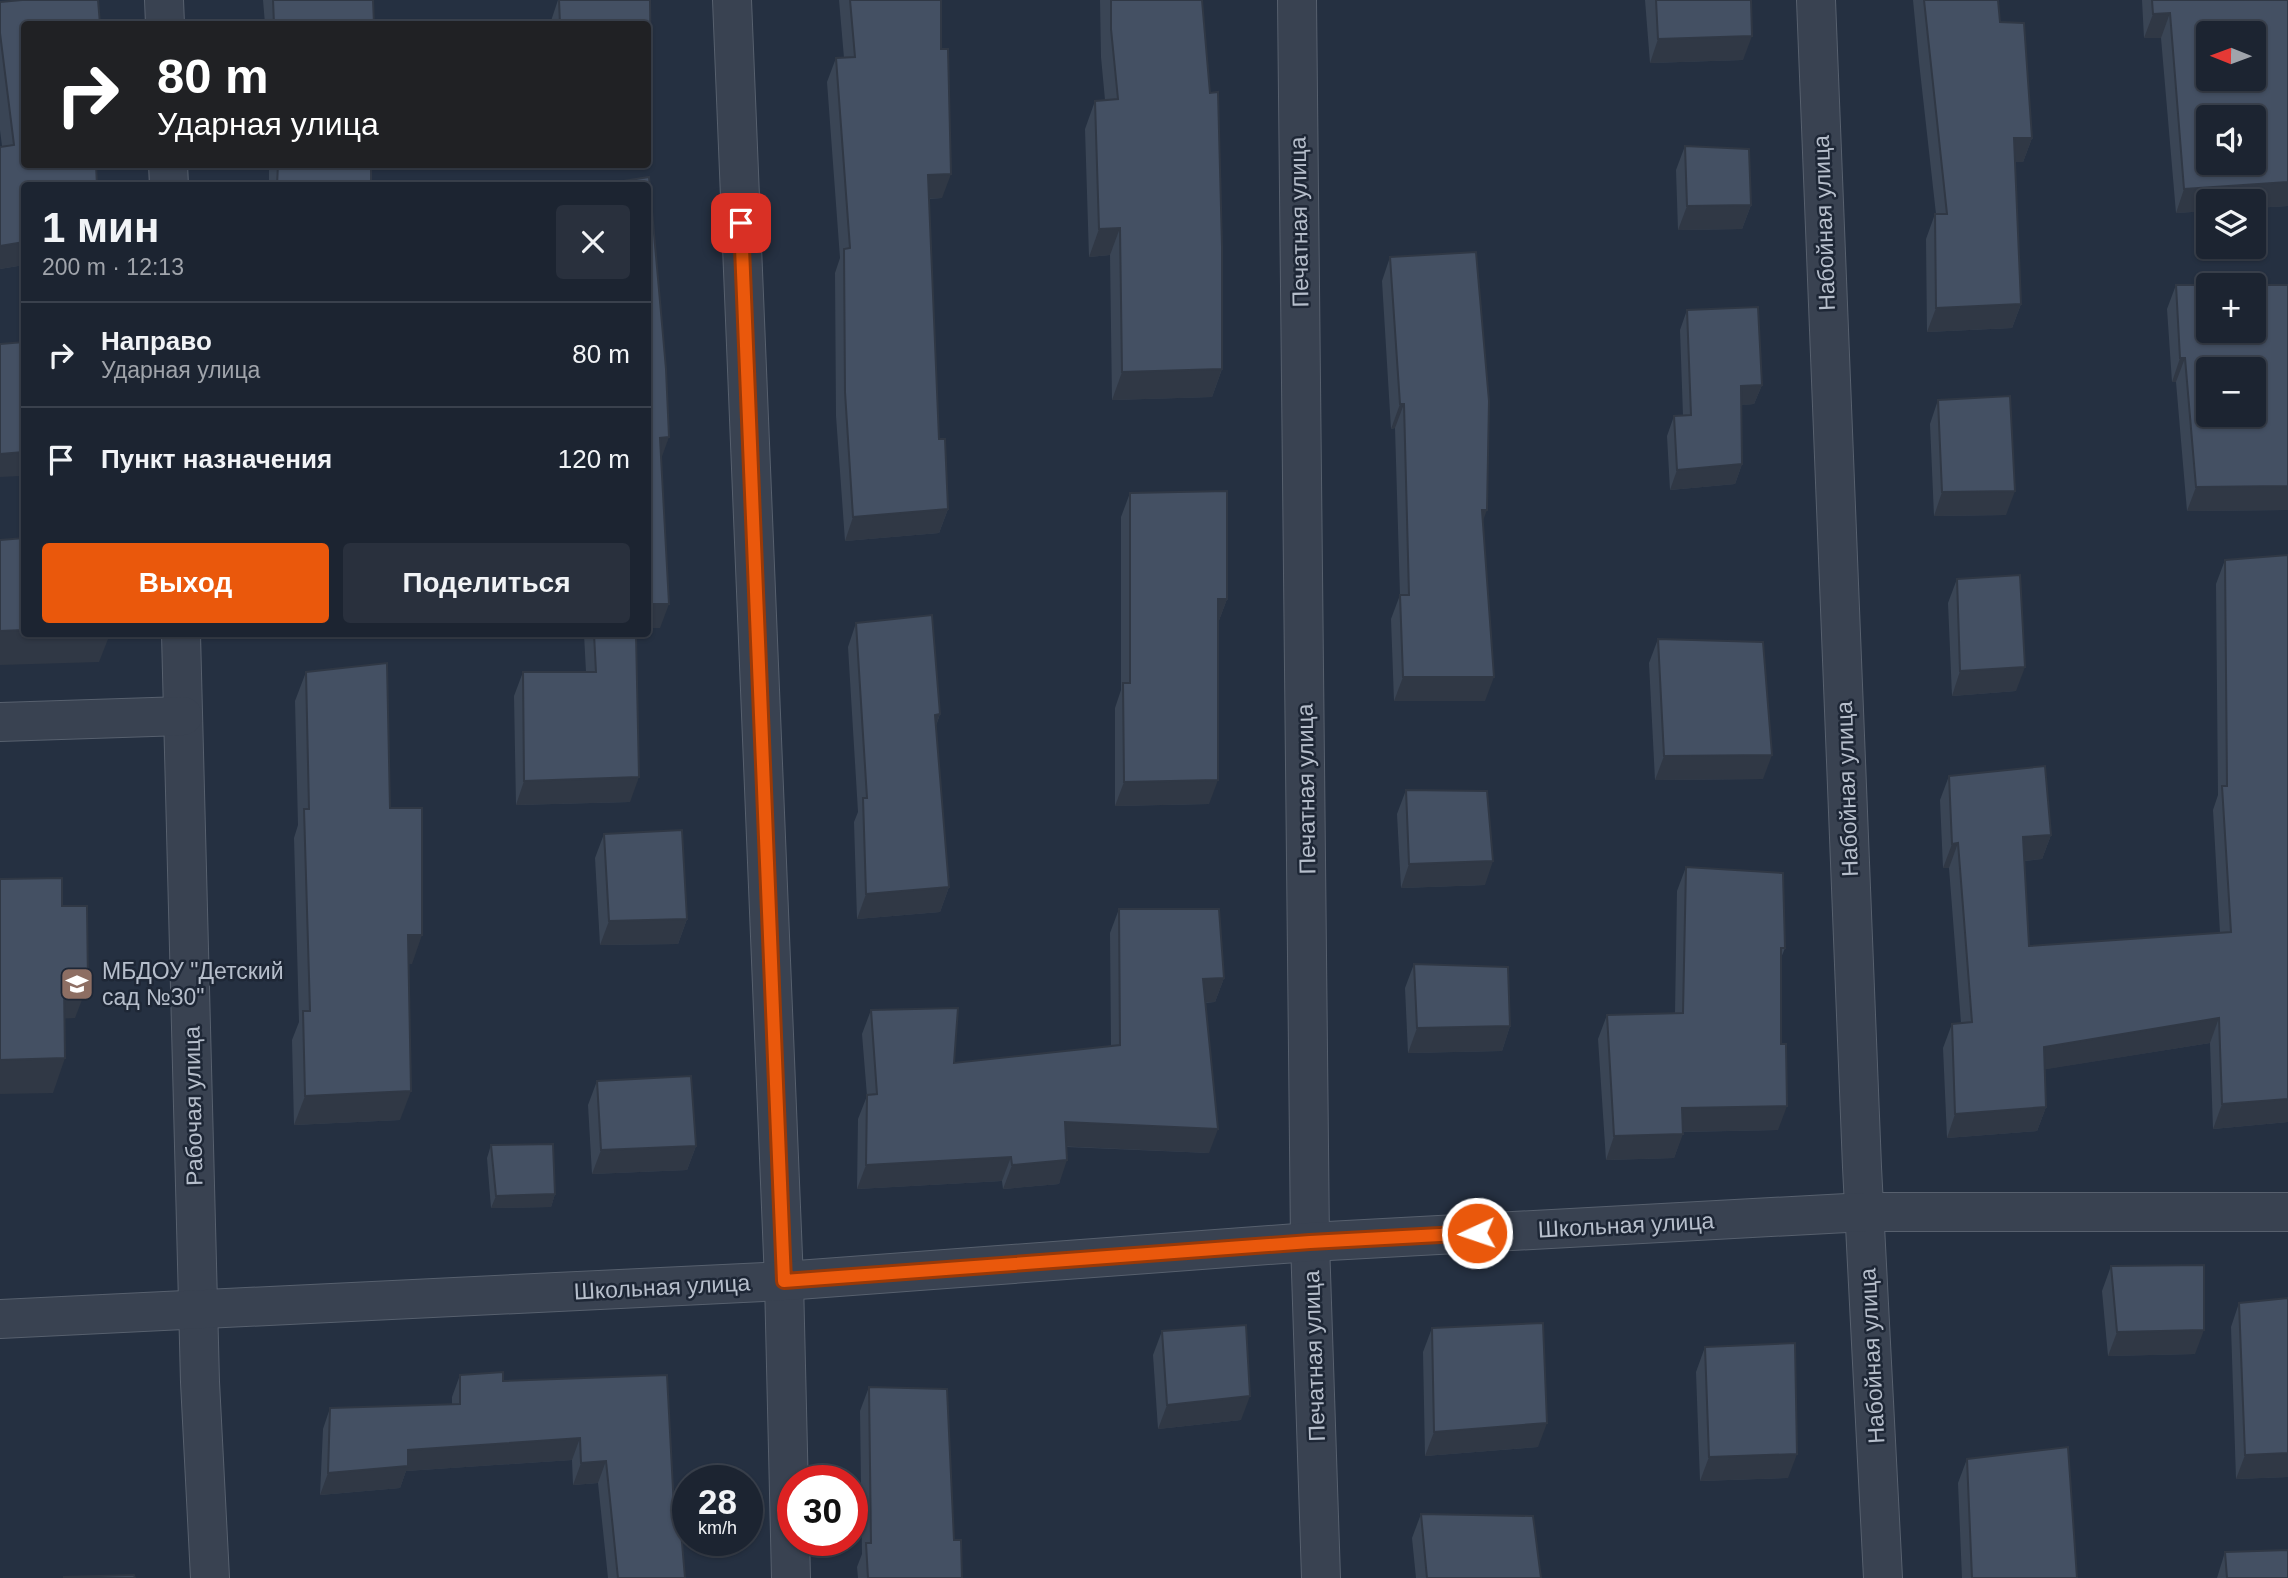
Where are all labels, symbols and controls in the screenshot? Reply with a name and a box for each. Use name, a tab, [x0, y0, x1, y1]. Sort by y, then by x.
north arrow	[2196, 21, 2266, 91]
map controls	[2196, 21, 2266, 427]
icon: right	[42, 49, 133, 140]
text: 80 m	[157, 49, 269, 103]
button: sound	[2196, 105, 2266, 175]
text: Ударная улица	[157, 106, 379, 142]
street label: Набойная улица	[1808, 135, 1840, 311]
street label: Печатная улица	[1285, 136, 1313, 308]
button: layers	[2196, 189, 2266, 259]
pin	[711, 193, 771, 253]
text: 1 мин	[42, 204, 159, 251]
icon: arrive	[722, 204, 760, 242]
button: close	[556, 205, 630, 279]
text: 200 m · 12:13	[42, 254, 184, 280]
button: +	[2196, 273, 2266, 343]
text: Направо	[101, 326, 212, 356]
icon: right	[42, 336, 80, 374]
text: 80 m	[572, 339, 630, 369]
text: Ударная улица	[101, 357, 260, 383]
button: −	[2196, 357, 2266, 427]
icon: arrive	[42, 441, 80, 479]
text: Пункт назначения	[101, 444, 332, 474]
text: 120 m	[558, 444, 630, 474]
button: Выход	[42, 543, 329, 623]
button: Поделиться	[343, 543, 630, 623]
street label: Набойная улица	[1831, 701, 1863, 877]
street label: Печатная улица	[1292, 703, 1320, 875]
place label: МБДОУ "Детский сад №30"	[102, 958, 284, 1010]
school or university icon: МБДОУ "Детский сад №30"	[58, 965, 96, 1003]
street label: Рабочая улица	[179, 1026, 207, 1186]
position arrow	[1440, 1196, 1514, 1270]
street label: Школьная улица	[1537, 1207, 1715, 1243]
street label: Набойная улица	[1854, 1267, 1890, 1444]
street label: Школьная улица	[573, 1269, 751, 1305]
street label: Печатная улица	[1298, 1270, 1330, 1442]
speed limit sign: 30	[777, 1465, 868, 1556]
text: 28	[698, 1482, 737, 1521]
text: km/h	[698, 1518, 737, 1538]

